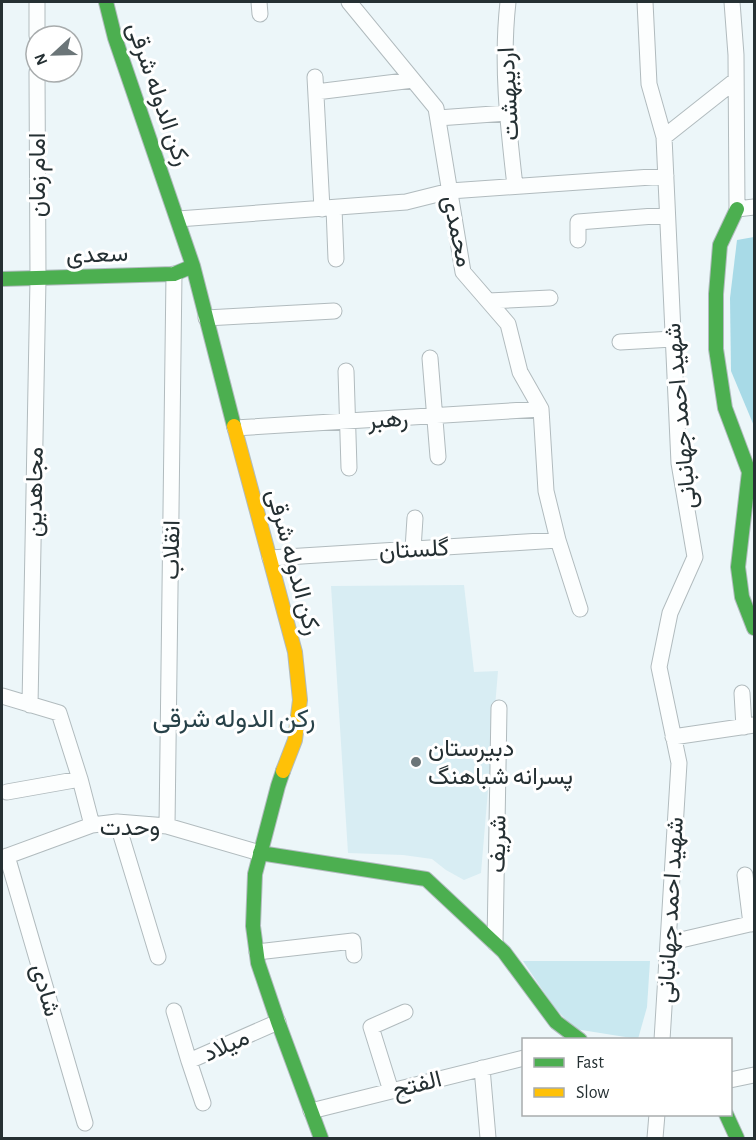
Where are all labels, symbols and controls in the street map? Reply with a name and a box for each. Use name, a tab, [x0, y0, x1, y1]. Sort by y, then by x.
street label: رکن الدوله شرقی	[120, 19, 194, 170]
north arrow	[24, 24, 84, 84]
street label: اردیبهشت	[495, 46, 525, 141]
text: N	[32, 51, 51, 67]
street label: امام زمان	[26, 133, 53, 217]
street label: محمدی	[437, 193, 476, 269]
street label: سعدی	[65, 242, 129, 269]
street label: شهید احمد جهانبانی	[661, 322, 703, 510]
street label: رهبر	[366, 407, 409, 435]
street label: مجاهدین	[22, 447, 49, 537]
street label: رکن الدوله شرقی	[260, 487, 324, 638]
street label: انقلاب	[159, 520, 186, 580]
street label: گلستان	[378, 535, 450, 564]
district label: رکن الدوله شرقی	[153, 706, 315, 734]
place label: دبیرستان پسرانه شباهنگ	[428, 737, 573, 792]
marker: دبیرستان پسرانه شباهنگ	[409, 755, 423, 769]
street label: شریف	[485, 815, 513, 873]
street label: وحدت	[100, 816, 160, 842]
street label: شهید احمد جهانبانی	[654, 816, 690, 1004]
street label: شادی	[25, 961, 64, 1020]
street label: میلاد	[200, 1025, 253, 1067]
legend	[522, 1038, 732, 1116]
text: Fast	[576, 1054, 604, 1072]
street label: الفتح	[390, 1067, 445, 1106]
text: Slow	[576, 1084, 609, 1102]

